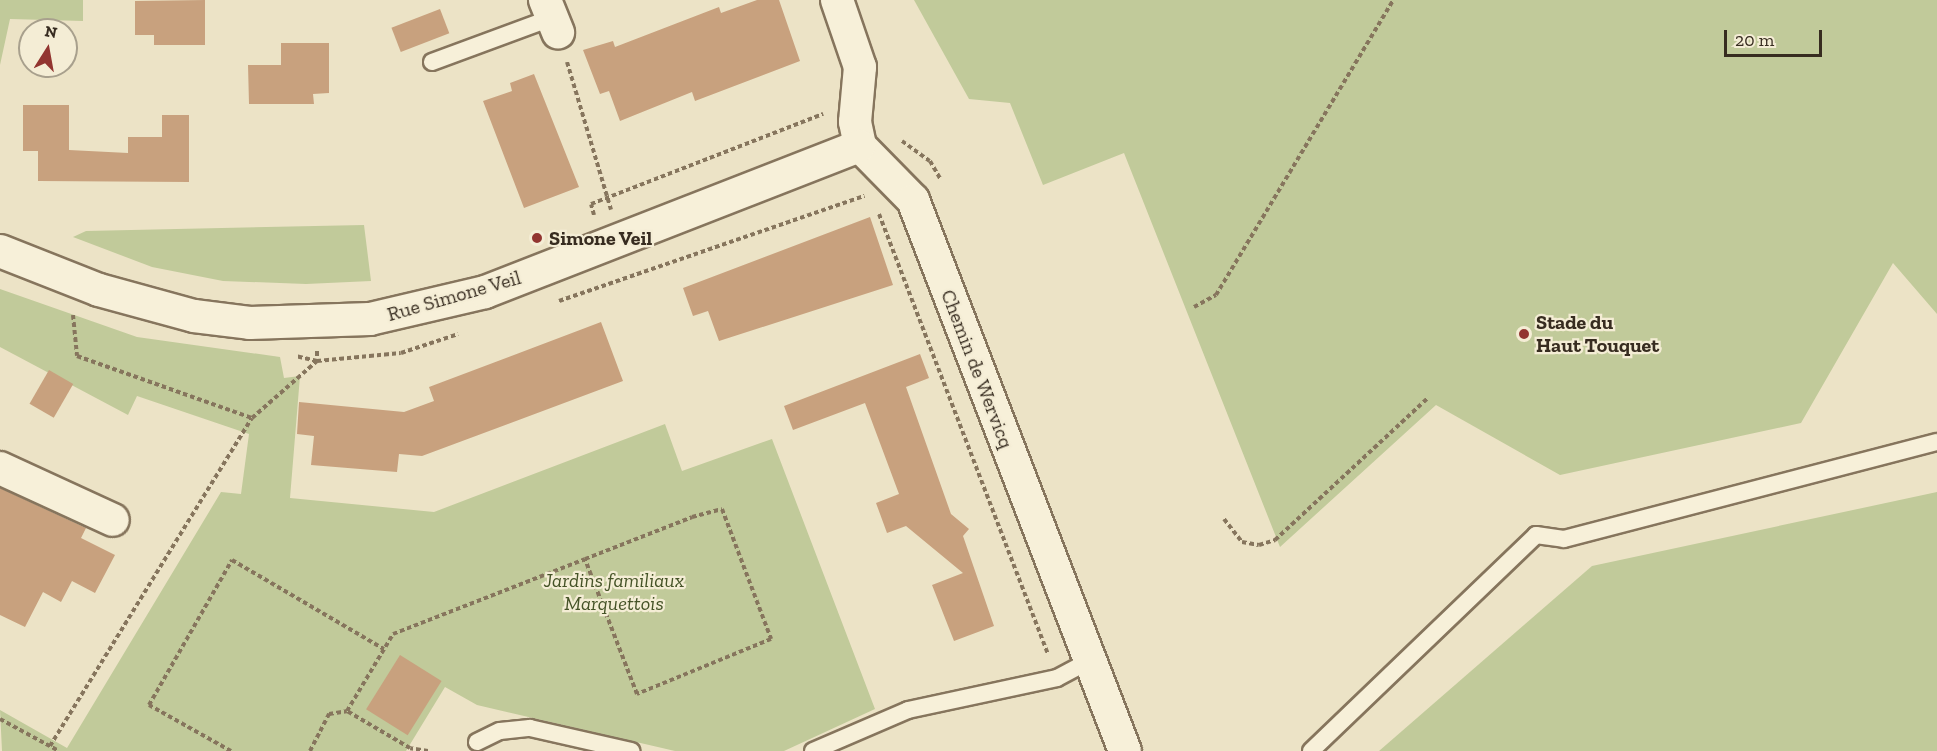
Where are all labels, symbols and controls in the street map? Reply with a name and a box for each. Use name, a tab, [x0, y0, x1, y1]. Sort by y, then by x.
north arrow	[18, 18, 78, 78]
scale bar	[1727, 18, 1824, 56]
text: N	[43, 21, 59, 42]
text: 20 m	[1735, 29, 1774, 51]
place label: Simone Veil	[549, 226, 653, 250]
marker: Simone Veil	[530, 231, 544, 245]
street label: Rue Simone Veil	[384, 265, 524, 327]
street label: Chemin de Wervicq	[936, 286, 1018, 452]
place label: Stade du Haut Touquet	[1536, 310, 1659, 357]
marker: Stade du Haut Touquet	[1517, 327, 1531, 341]
park label: Jardins familiaux Marquettois	[544, 569, 684, 616]

